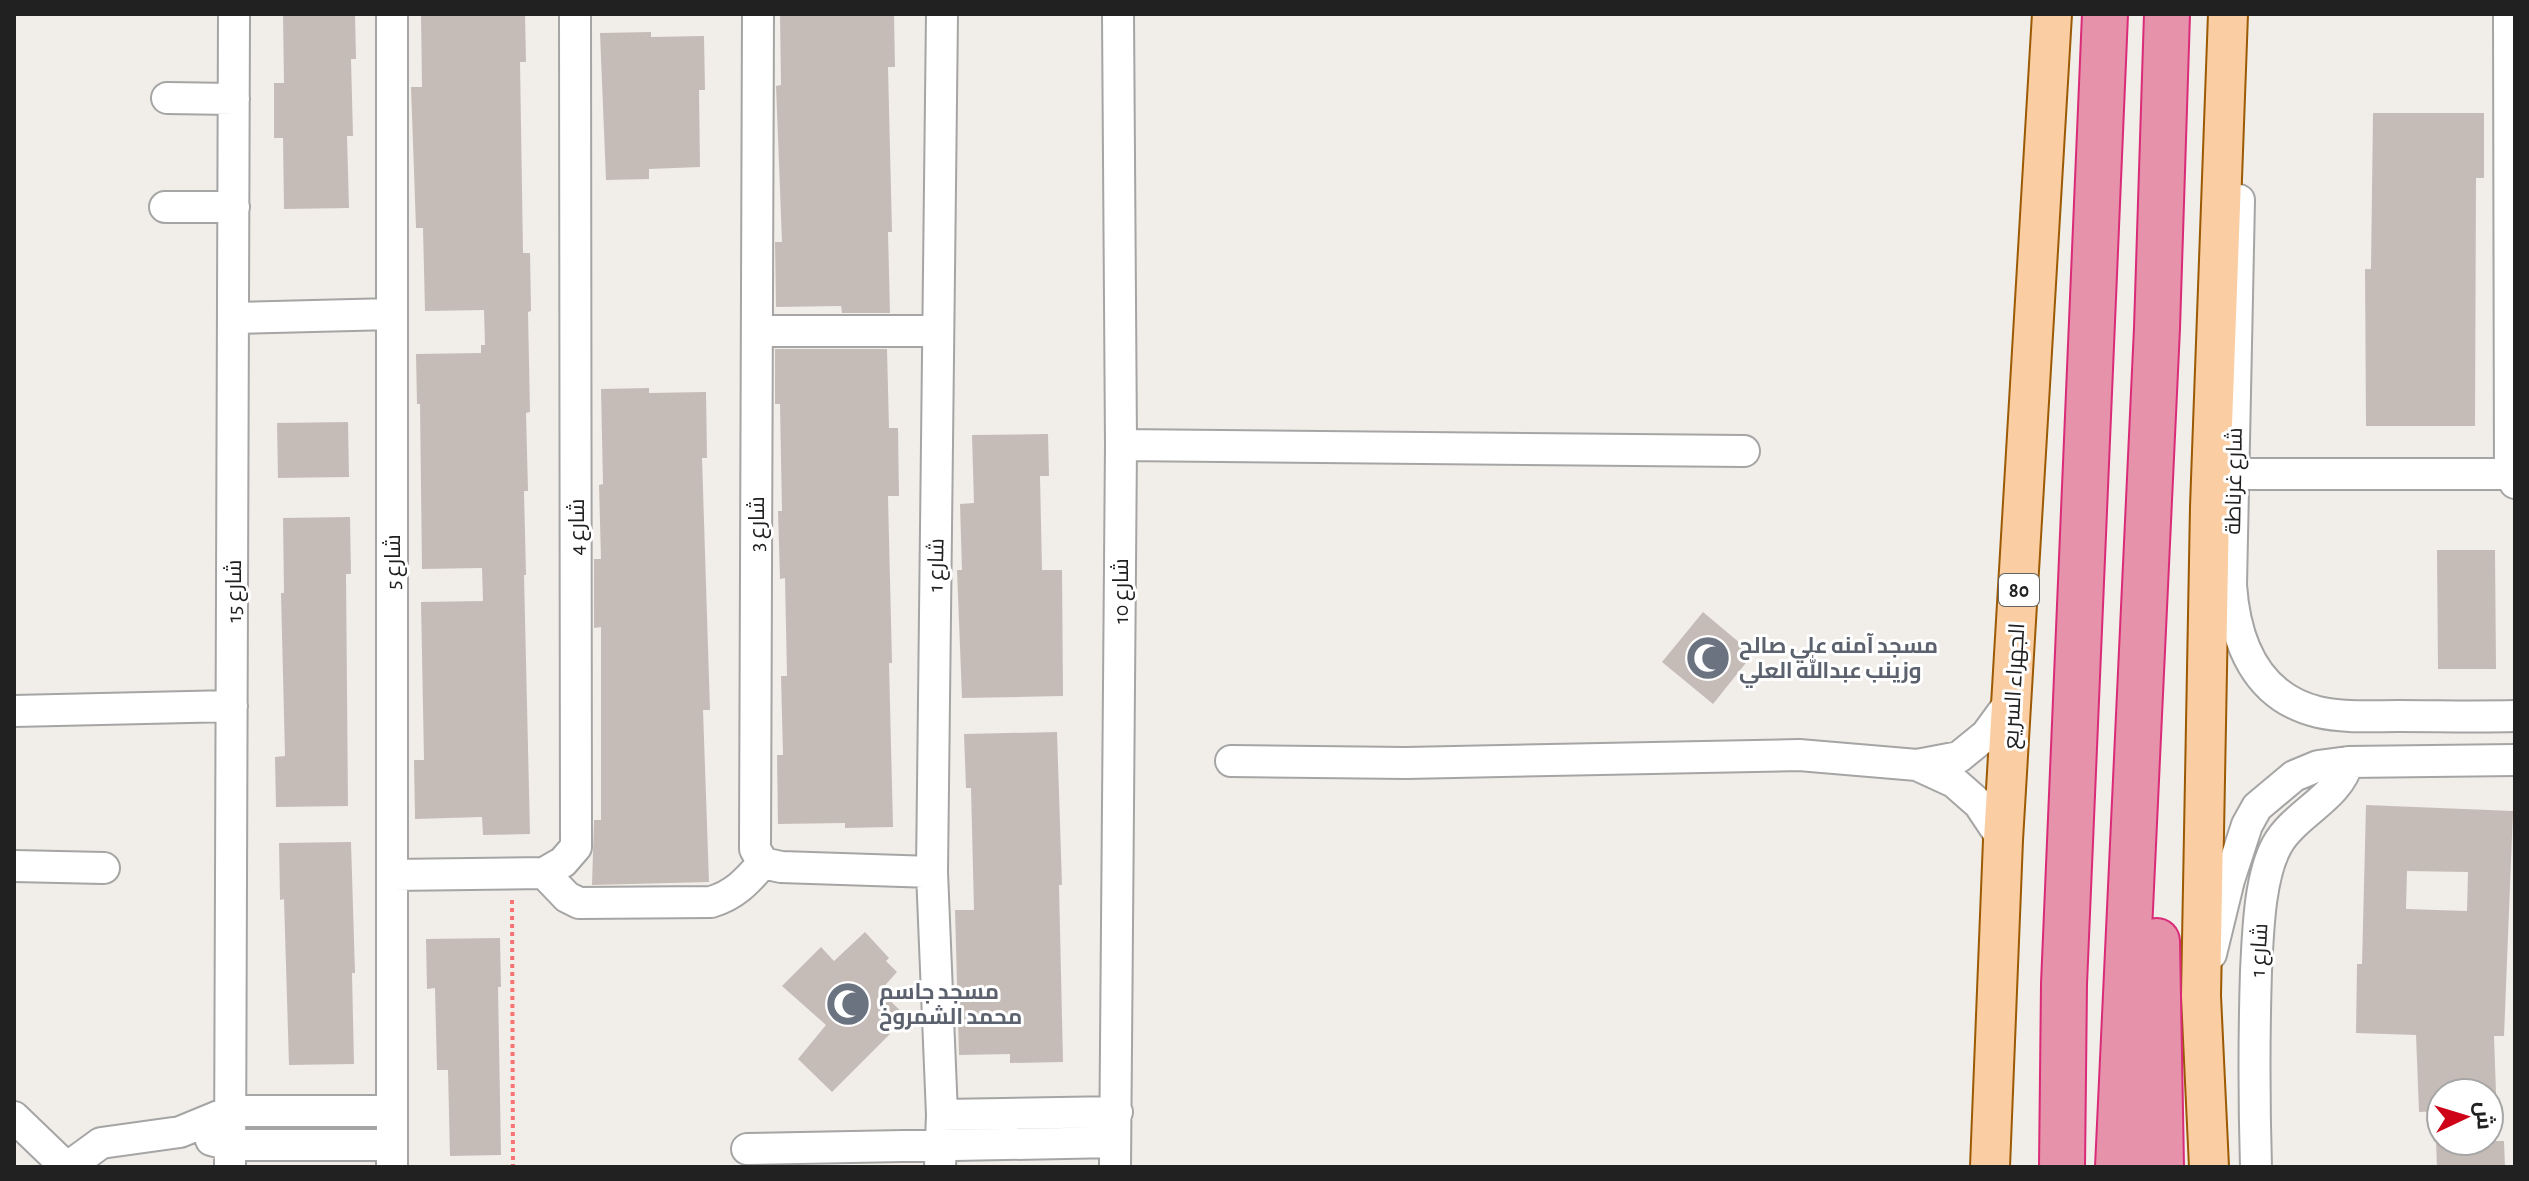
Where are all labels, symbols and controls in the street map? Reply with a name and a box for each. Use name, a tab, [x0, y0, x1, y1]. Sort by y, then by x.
street label: شارع غرناطة	[2222, 427, 2249, 535]
street label: شارع 3	[746, 496, 771, 552]
street label: شارع 4	[566, 499, 591, 555]
street label: شارع 5	[382, 534, 407, 590]
street label: شارع 1	[925, 538, 950, 592]
street label: شارع 10	[1110, 558, 1135, 624]
street label: شارع 15	[223, 559, 248, 623]
road number: 80	[1999, 574, 2039, 606]
street label: الجهراء السريع	[2000, 622, 2031, 750]
place label: مسجد آمنه علي صالح وزينب عبدالله العلي	[1739, 633, 1938, 688]
mosque icon: مسجد آمنه علي صالح وزينب عبدالله العلي	[1684, 634, 1732, 682]
street label: شارع 1	[2247, 923, 2274, 978]
mosque icon: مسجد جاسم محمد الشمروخ	[824, 980, 872, 1028]
place label: مسجد جاسم محمد الشمروخ	[879, 981, 1022, 1031]
north arrow	[2425, 1077, 2505, 1157]
text: ش	[2470, 1101, 2497, 1131]

